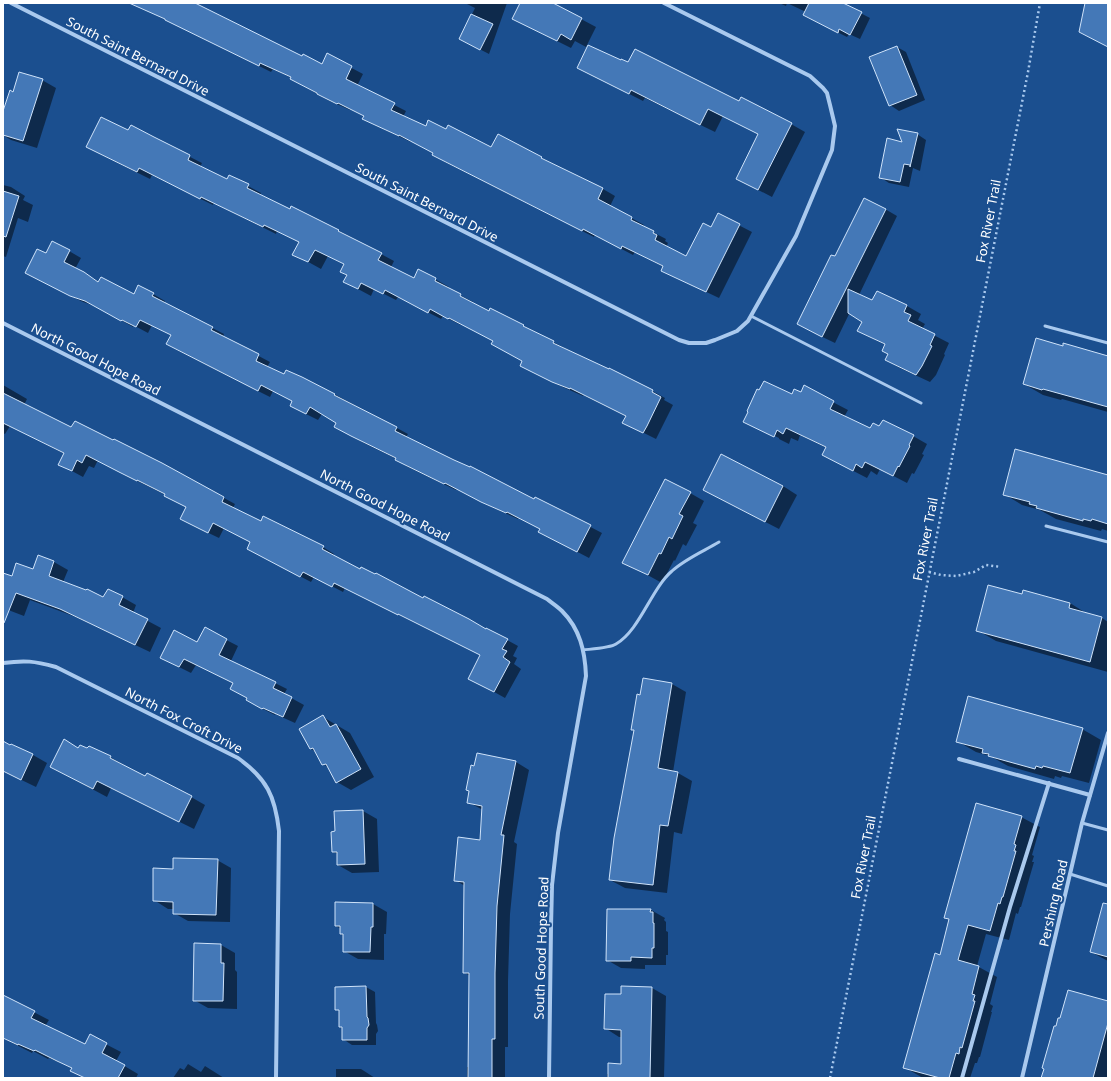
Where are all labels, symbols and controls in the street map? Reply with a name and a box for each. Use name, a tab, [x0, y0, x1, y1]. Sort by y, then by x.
street label: South Saint Bernard Drive	[63, 12, 213, 100]
street label: South Saint Bernard Drive	[352, 158, 502, 246]
street label: Fox River Trail	[971, 178, 1005, 264]
street label: North Good Hope Road	[28, 318, 164, 400]
street label: North Good Hope Road	[317, 464, 453, 546]
street label: Fox River Trail	[908, 496, 942, 582]
street label: North Fox Croft Drive	[122, 683, 246, 757]
street label: Fox River Trail	[846, 814, 880, 900]
street label: Pershing Road	[1034, 858, 1072, 948]
street label: South Good Hope Road	[530, 876, 552, 1020]

